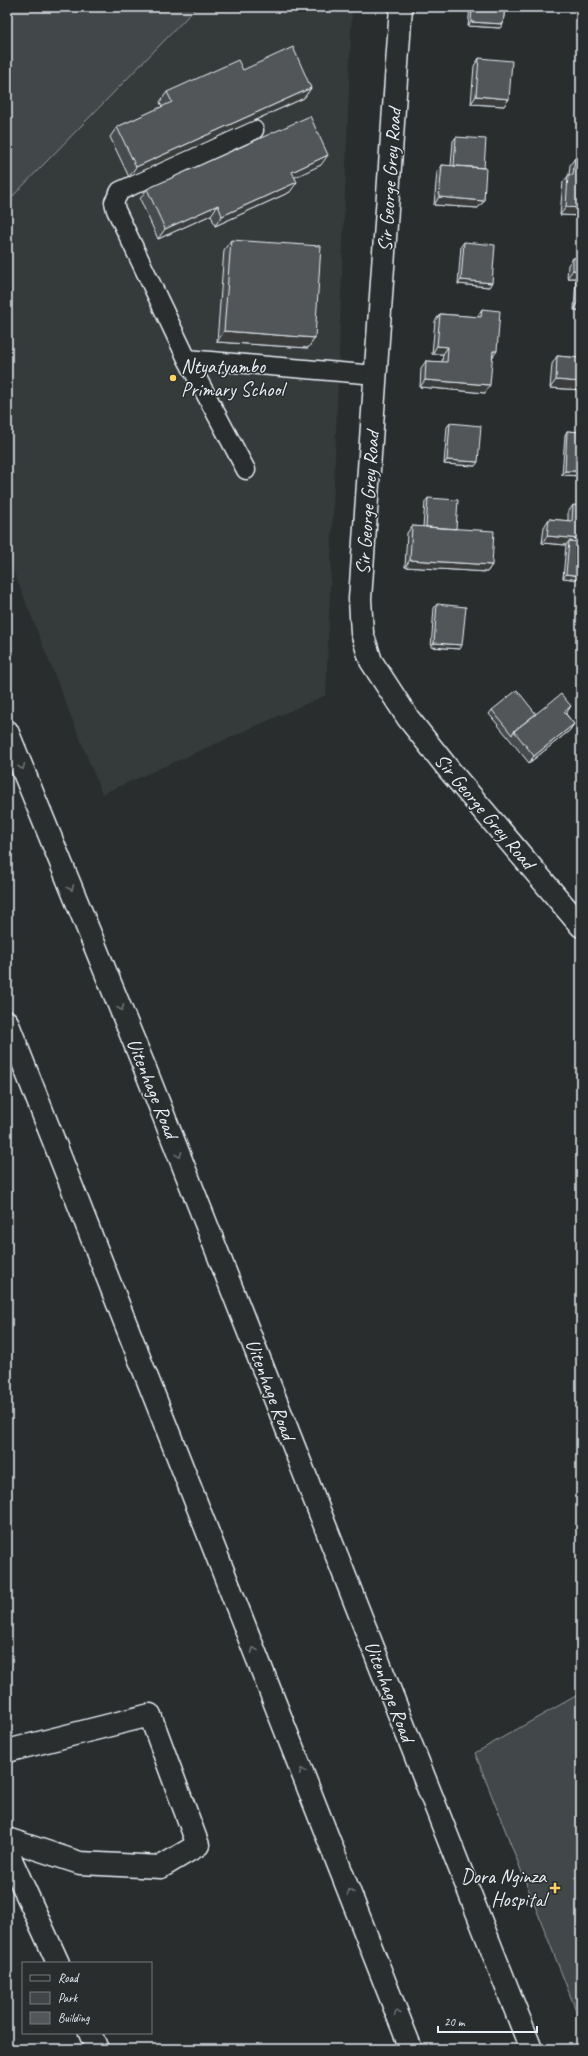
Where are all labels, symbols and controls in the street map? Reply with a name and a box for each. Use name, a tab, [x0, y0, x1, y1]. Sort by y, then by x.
street label: Sir George Grey Road	[372, 104, 407, 253]
place label: Ntyatyambo Primary School	[181, 354, 287, 402]
marker: Ntyatyambo Primary School	[168, 373, 178, 383]
street label: Sir George Grey Road	[350, 427, 385, 576]
street label: Sir George Grey Road	[429, 748, 542, 877]
one-way arrow	[17, 764, 25, 771]
one-way arrow	[66, 883, 74, 891]
one-way arrow	[116, 1004, 124, 1011]
street label: Uitenhage Road	[121, 1035, 185, 1145]
one-way arrow	[175, 1151, 183, 1158]
street label: Uitenhage Road	[240, 1335, 302, 1446]
street label: Uitenhage Road	[359, 1637, 421, 1748]
one-way arrow	[251, 1646, 259, 1653]
one-way arrow	[298, 1767, 306, 1774]
place label: Dora Nginza Hospital	[461, 1864, 550, 1912]
marker: Dora Nginza Hospital	[549, 1882, 561, 1894]
one-way arrow	[346, 1888, 354, 1895]
legend	[22, 1962, 152, 2034]
text: Road	[58, 1970, 80, 1986]
text: Park	[58, 1990, 79, 2006]
scale bar	[438, 2008, 537, 2034]
one-way arrow	[394, 2009, 402, 2016]
text: Building	[58, 2010, 90, 2026]
text: 20 m	[444, 2014, 466, 2030]

